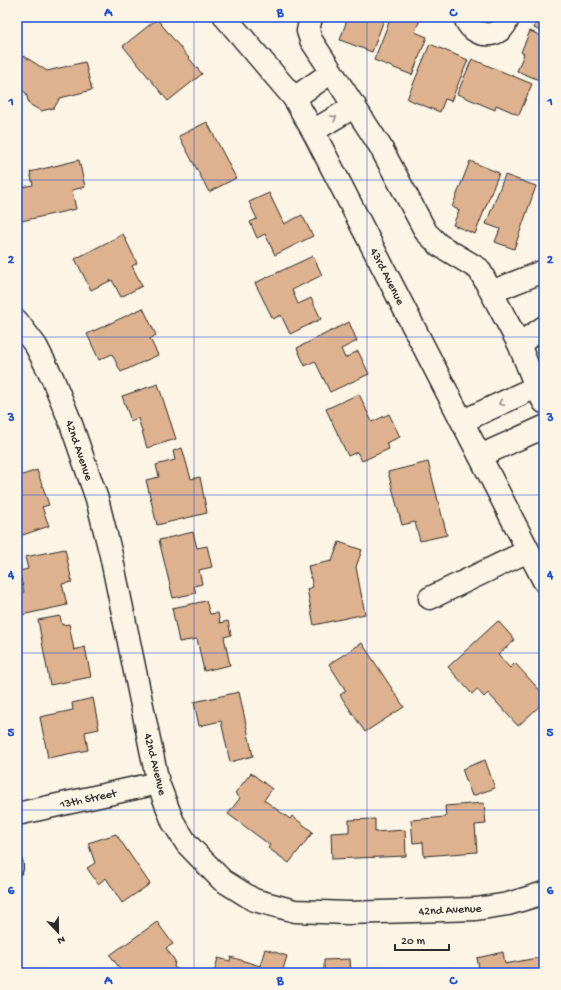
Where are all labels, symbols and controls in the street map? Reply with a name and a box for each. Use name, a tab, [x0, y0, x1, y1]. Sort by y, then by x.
text: A	[103, 6, 113, 21]
text: B	[276, 6, 285, 21]
text: C	[448, 6, 458, 21]
text: 1	[7, 95, 14, 110]
text: 1	[546, 95, 553, 110]
one-way arrow	[330, 116, 337, 123]
street label: 43rd Avenue	[366, 246, 407, 308]
text: 2	[8, 253, 15, 268]
text: 2	[547, 253, 554, 268]
one-way arrow	[497, 399, 504, 407]
text: 3	[7, 411, 15, 426]
text: 3	[546, 411, 554, 426]
street label: 42nd Avenue	[61, 418, 95, 484]
text: 4	[7, 568, 15, 583]
text: 4	[546, 568, 554, 583]
text: 5	[8, 726, 15, 741]
text: 5	[547, 726, 554, 741]
street label: 42nd Avenue	[140, 732, 169, 798]
street label: 13th Street	[58, 787, 119, 813]
text: 6	[8, 884, 15, 899]
text: 6	[547, 884, 554, 899]
street label: 42nd Avenue	[418, 902, 483, 920]
north arrow	[38, 912, 78, 952]
scale bar	[395, 926, 449, 952]
text: N	[55, 933, 67, 946]
text: 20 m	[401, 935, 426, 949]
text: A	[103, 974, 113, 989]
text: B	[276, 974, 285, 989]
text: C	[448, 974, 458, 989]

